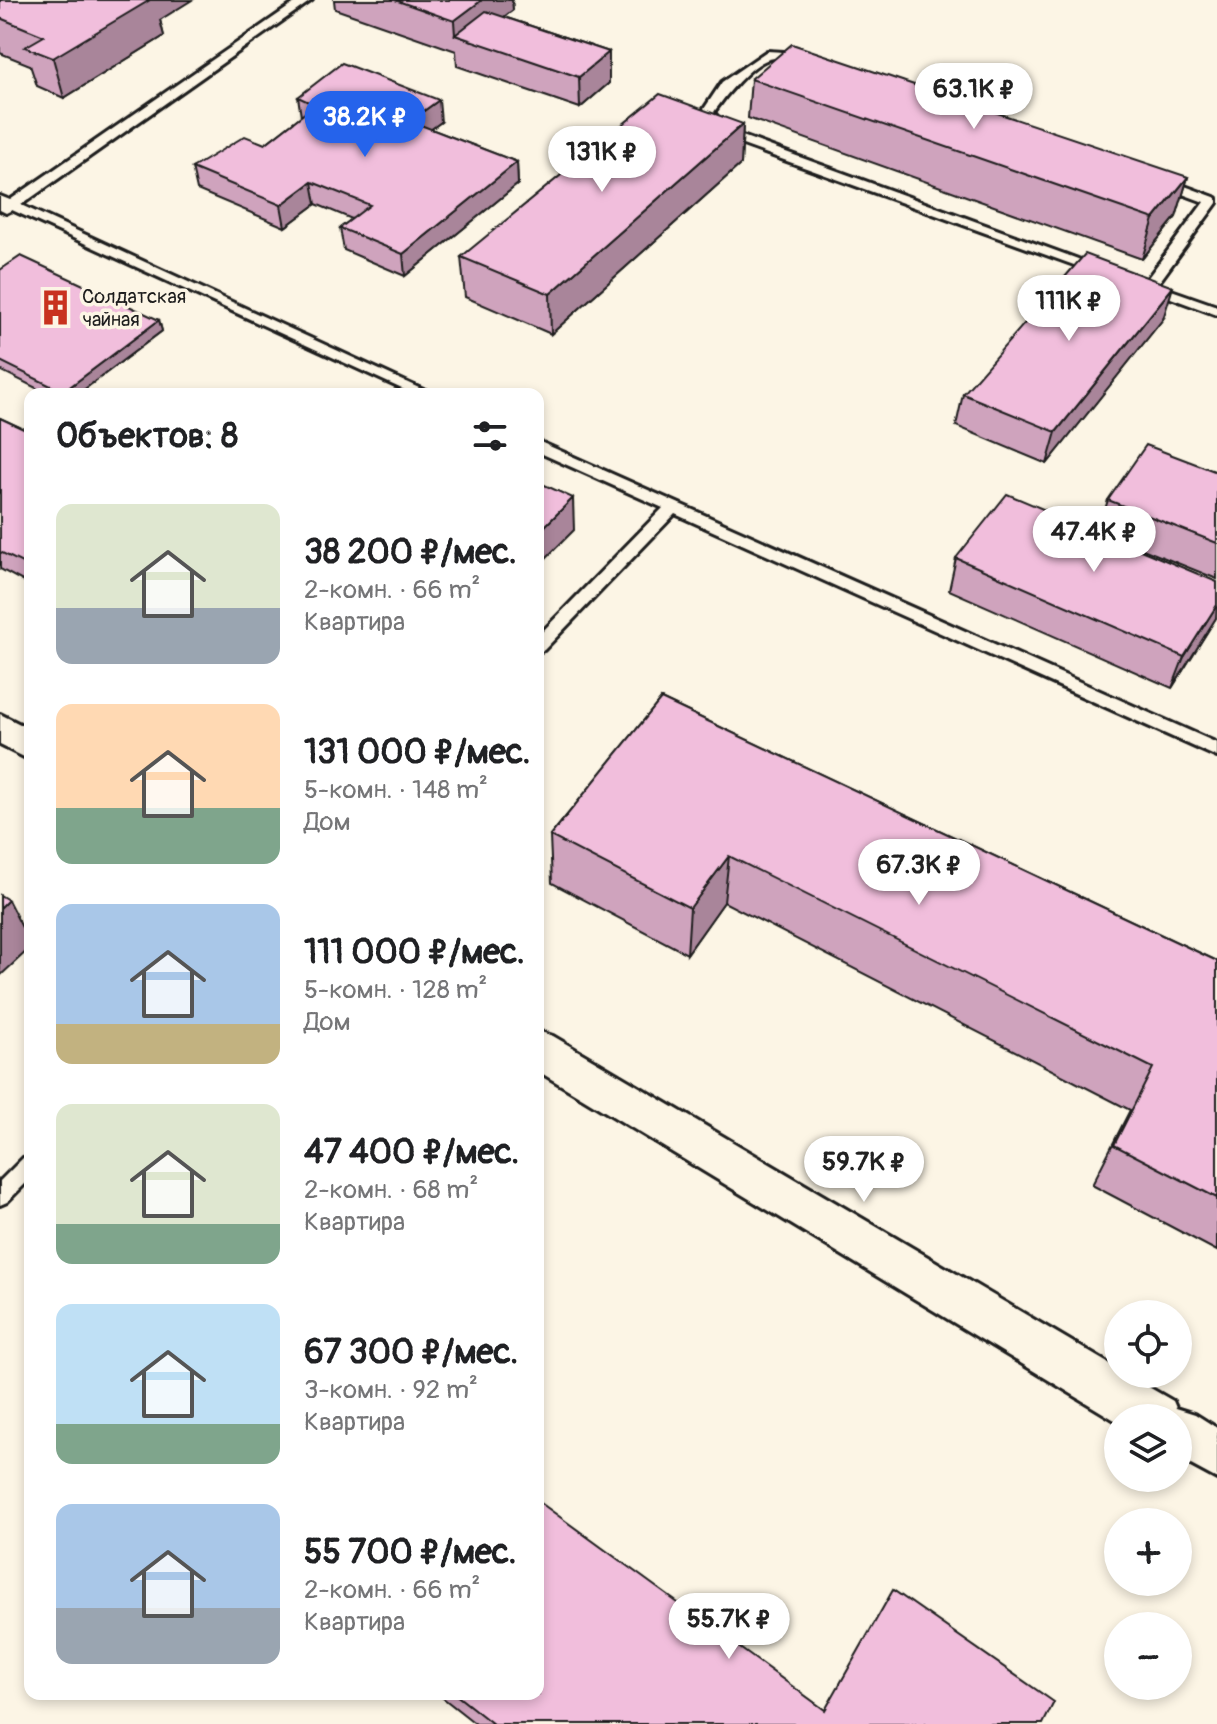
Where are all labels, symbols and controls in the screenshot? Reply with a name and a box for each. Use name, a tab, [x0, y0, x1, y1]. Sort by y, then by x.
pin: 63.1K ₽	[900, 63, 1048, 131]
text: 63.1K ₽	[933, 73, 1015, 105]
pin: 38.2K ₽	[291, 91, 439, 159]
text: 38.2K ₽	[323, 101, 407, 133]
pin: 131K ₽	[537, 126, 667, 194]
text: 131K ₽	[566, 136, 638, 168]
pin: 111K ₽	[1004, 275, 1134, 343]
place label: Солдатская чайная	[82, 284, 186, 332]
text: 111K ₽	[1035, 285, 1103, 317]
building icon: Солдатская чайная	[37, 289, 75, 327]
icon: filters	[468, 414, 512, 458]
text: Объектов: 8	[56, 415, 238, 458]
pin: 47.4K ₽	[1020, 506, 1168, 574]
text: 47.4K ₽	[1051, 516, 1137, 548]
text: 38 200 ₽/мес.	[304, 531, 517, 574]
icon: home	[120, 536, 216, 632]
text: 2-комн. · 66 m²	[304, 574, 480, 606]
text: Квартира	[304, 606, 405, 638]
text: 131 000 ₽/мес.	[304, 731, 530, 774]
icon: home	[120, 736, 216, 832]
text: 5-комн. · 148 m²	[304, 774, 488, 806]
text: Дом	[304, 806, 351, 838]
pin: 67.3K ₽	[845, 839, 993, 907]
text: 67.3K ₽	[876, 849, 962, 881]
text: 111 000 ₽/мес.	[304, 931, 525, 974]
icon: home	[120, 936, 216, 1032]
text: 5-комн. · 128 m²	[304, 974, 487, 1006]
text: Дом	[304, 1006, 351, 1038]
text: 47 400 ₽/мес.	[304, 1131, 519, 1174]
icon: home	[120, 1136, 216, 1232]
pin: 59.7K ₽	[790, 1136, 938, 1204]
text: 59.7K ₽	[822, 1146, 906, 1178]
text: 2-комн. · 68 m²	[304, 1174, 478, 1206]
text: Квартира	[304, 1206, 405, 1238]
map controls	[1104, 1300, 1192, 1700]
button: locate	[1104, 1300, 1192, 1388]
text: 67 300 ₽/мес.	[304, 1331, 518, 1374]
icon: home	[120, 1336, 216, 1432]
text: 3-комн. · 92 m²	[304, 1374, 478, 1406]
button: layers	[1104, 1404, 1192, 1492]
text: Квартира	[304, 1406, 405, 1438]
button: +	[1104, 1508, 1192, 1596]
text: 55 700 ₽/мес.	[304, 1531, 517, 1574]
icon: home	[120, 1536, 216, 1632]
text: 2-комн. · 66 m²	[304, 1574, 480, 1606]
pin: 55.7K ₽	[655, 1593, 803, 1661]
text: 55.7K ₽	[687, 1603, 771, 1635]
text: Квартира	[304, 1606, 405, 1638]
button: −	[1104, 1612, 1192, 1700]

